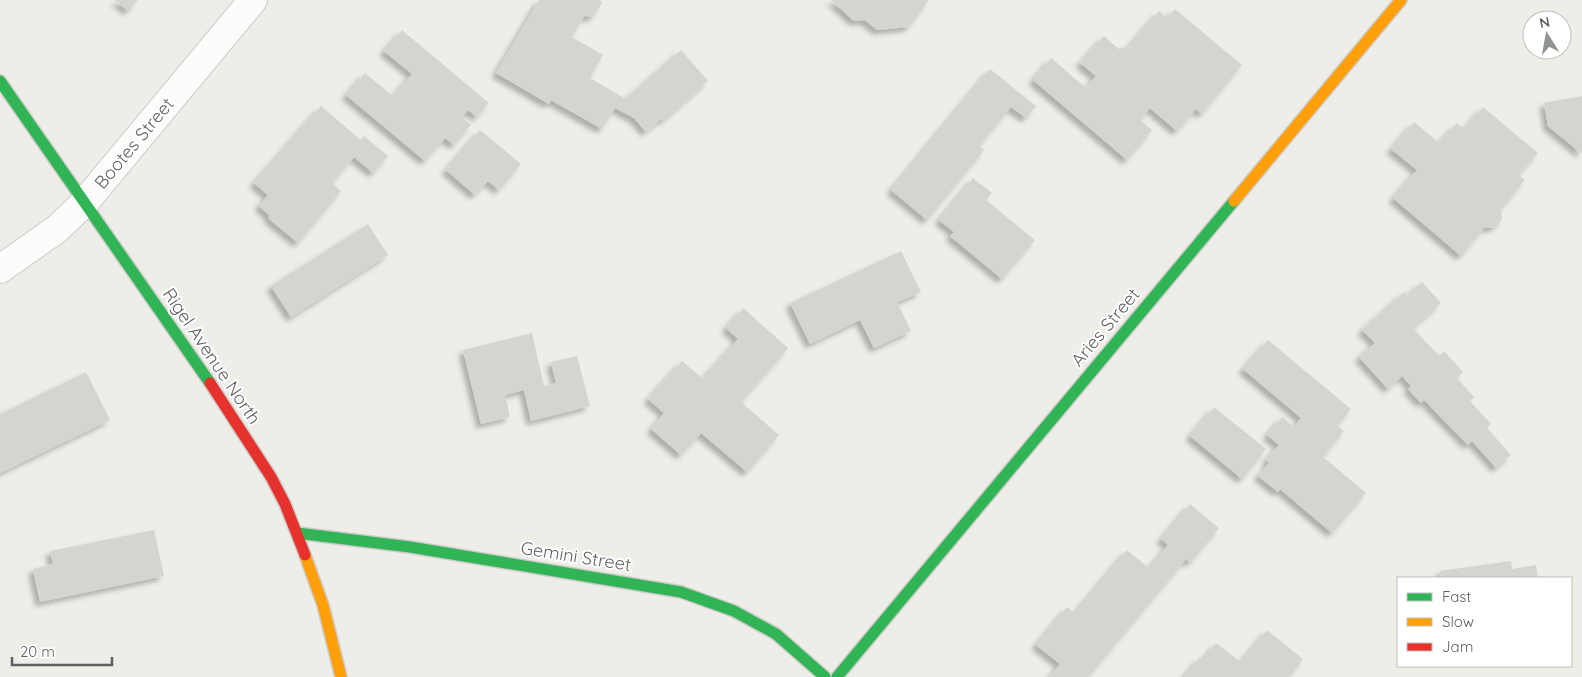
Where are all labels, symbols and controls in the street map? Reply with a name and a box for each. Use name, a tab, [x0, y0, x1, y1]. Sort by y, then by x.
north arrow	[1522, 10, 1572, 60]
text: N	[1538, 12, 1551, 32]
street label: Bootes Street	[89, 93, 179, 193]
street label: Rigel Avenue North	[158, 283, 266, 429]
street label: Aries Street	[1066, 283, 1144, 371]
street label: Gemini Street	[519, 536, 633, 576]
legend	[1397, 577, 1572, 667]
text: Fast	[1442, 587, 1471, 606]
text: Slow	[1442, 612, 1474, 631]
scale bar	[12, 634, 112, 666]
text: Jam	[1442, 637, 1473, 656]
text: 20 m	[20, 642, 55, 661]

